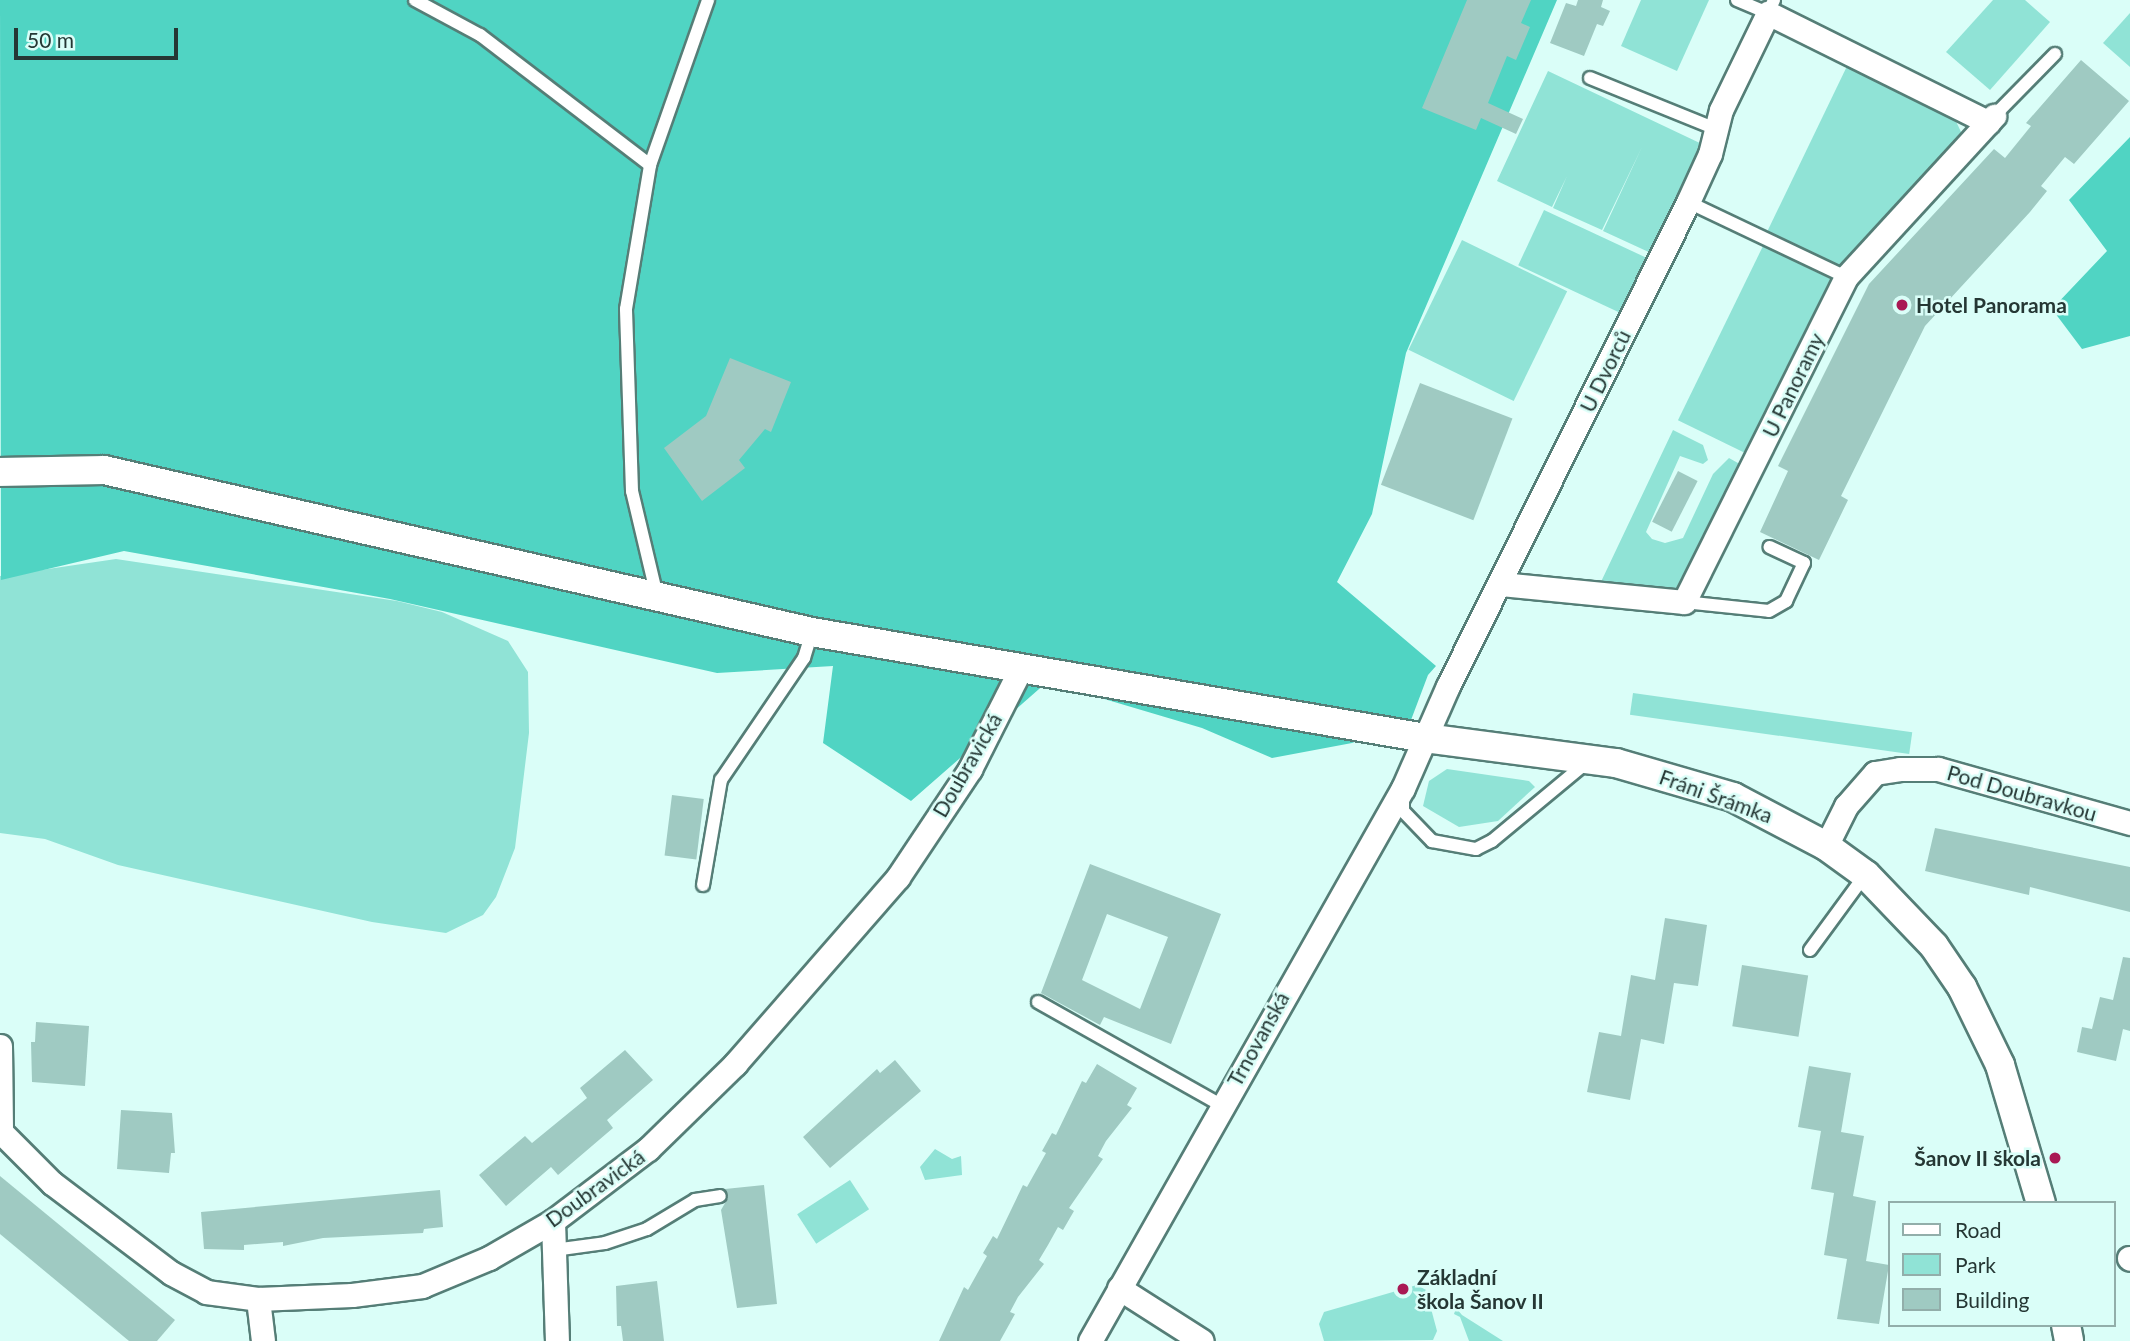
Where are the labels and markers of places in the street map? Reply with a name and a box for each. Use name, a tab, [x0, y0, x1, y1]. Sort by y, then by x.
place label: Hotel Panorama	[1916, 292, 2067, 318]
marker: Hotel Panorama	[1894, 297, 1910, 313]
place label: Šanov II škola	[1914, 1145, 2041, 1171]
marker: Šanov II škola	[2047, 1150, 2063, 1166]
place label: Základní škola Šanov II	[1417, 1264, 1544, 1314]
marker: Základní škola Šanov II	[1395, 1281, 1411, 1297]

